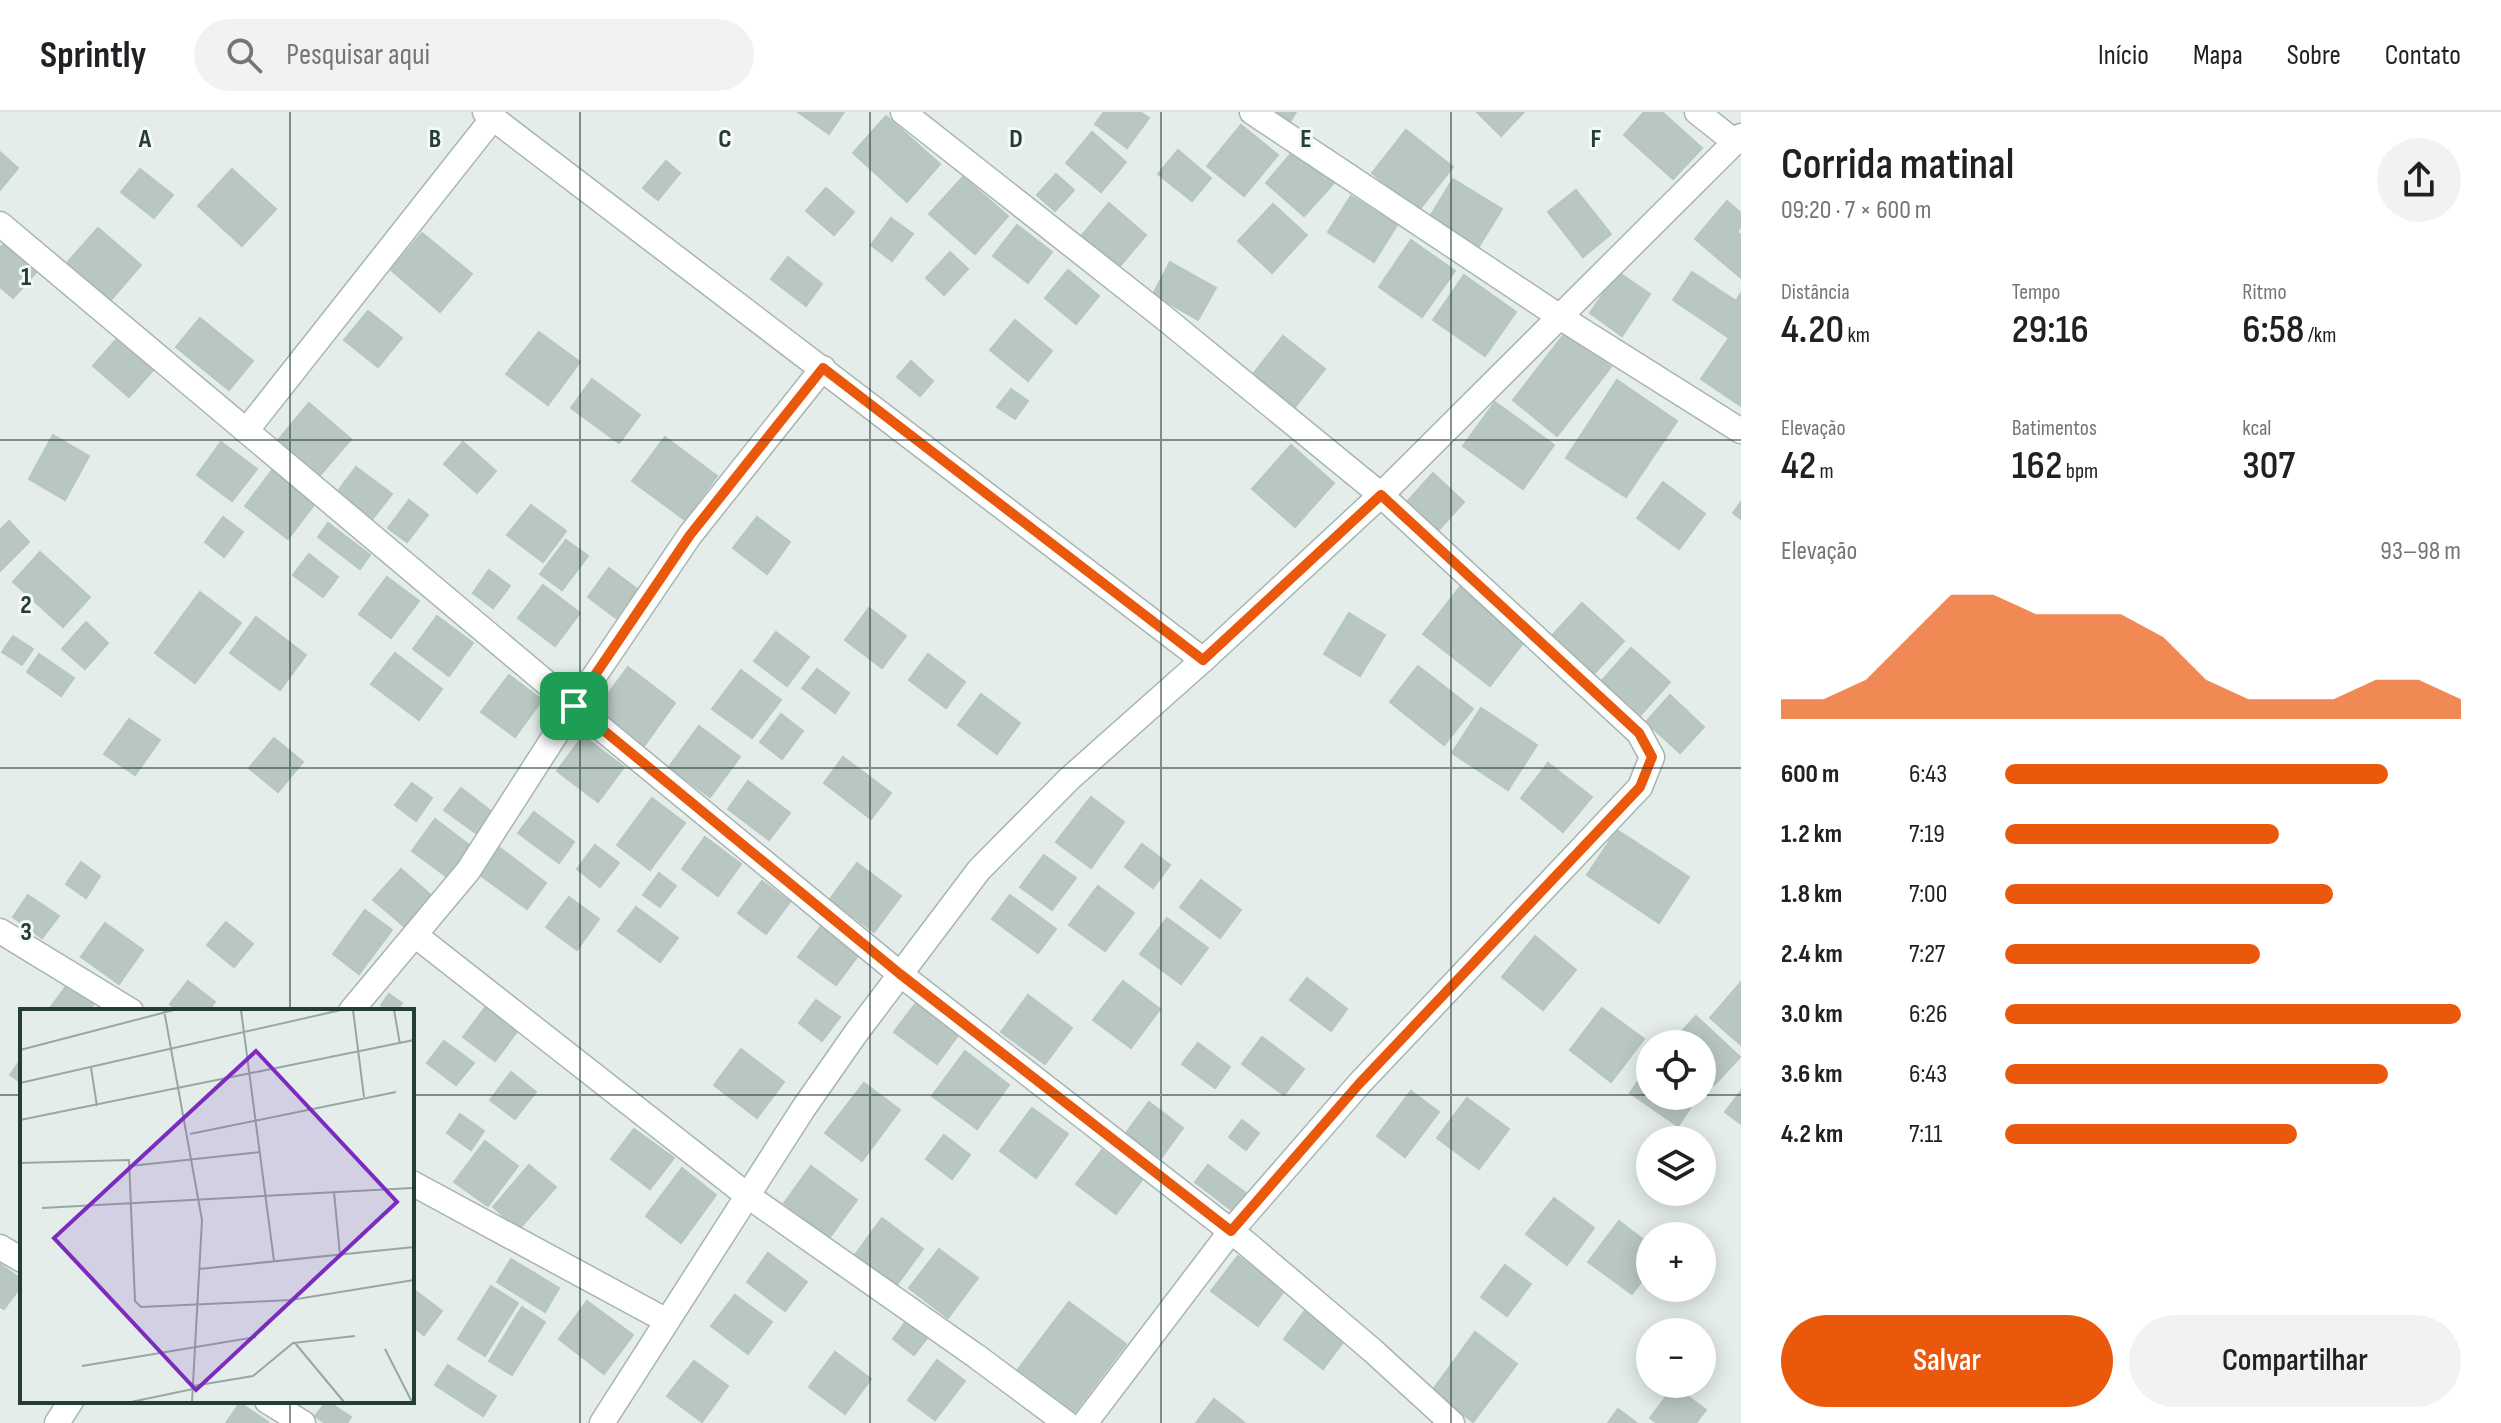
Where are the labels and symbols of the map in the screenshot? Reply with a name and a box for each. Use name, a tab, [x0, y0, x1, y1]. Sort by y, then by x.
text: A	[138, 124, 152, 155]
text: B	[429, 124, 441, 155]
text: C	[718, 124, 732, 155]
text: D	[1009, 124, 1023, 155]
text: E	[1300, 124, 1312, 155]
text: F	[1591, 124, 1602, 155]
text: 1	[21, 262, 31, 293]
text: 2	[20, 590, 32, 621]
pin	[540, 672, 608, 740]
text: 3	[20, 917, 32, 948]
inset map	[20, 1009, 414, 1403]

